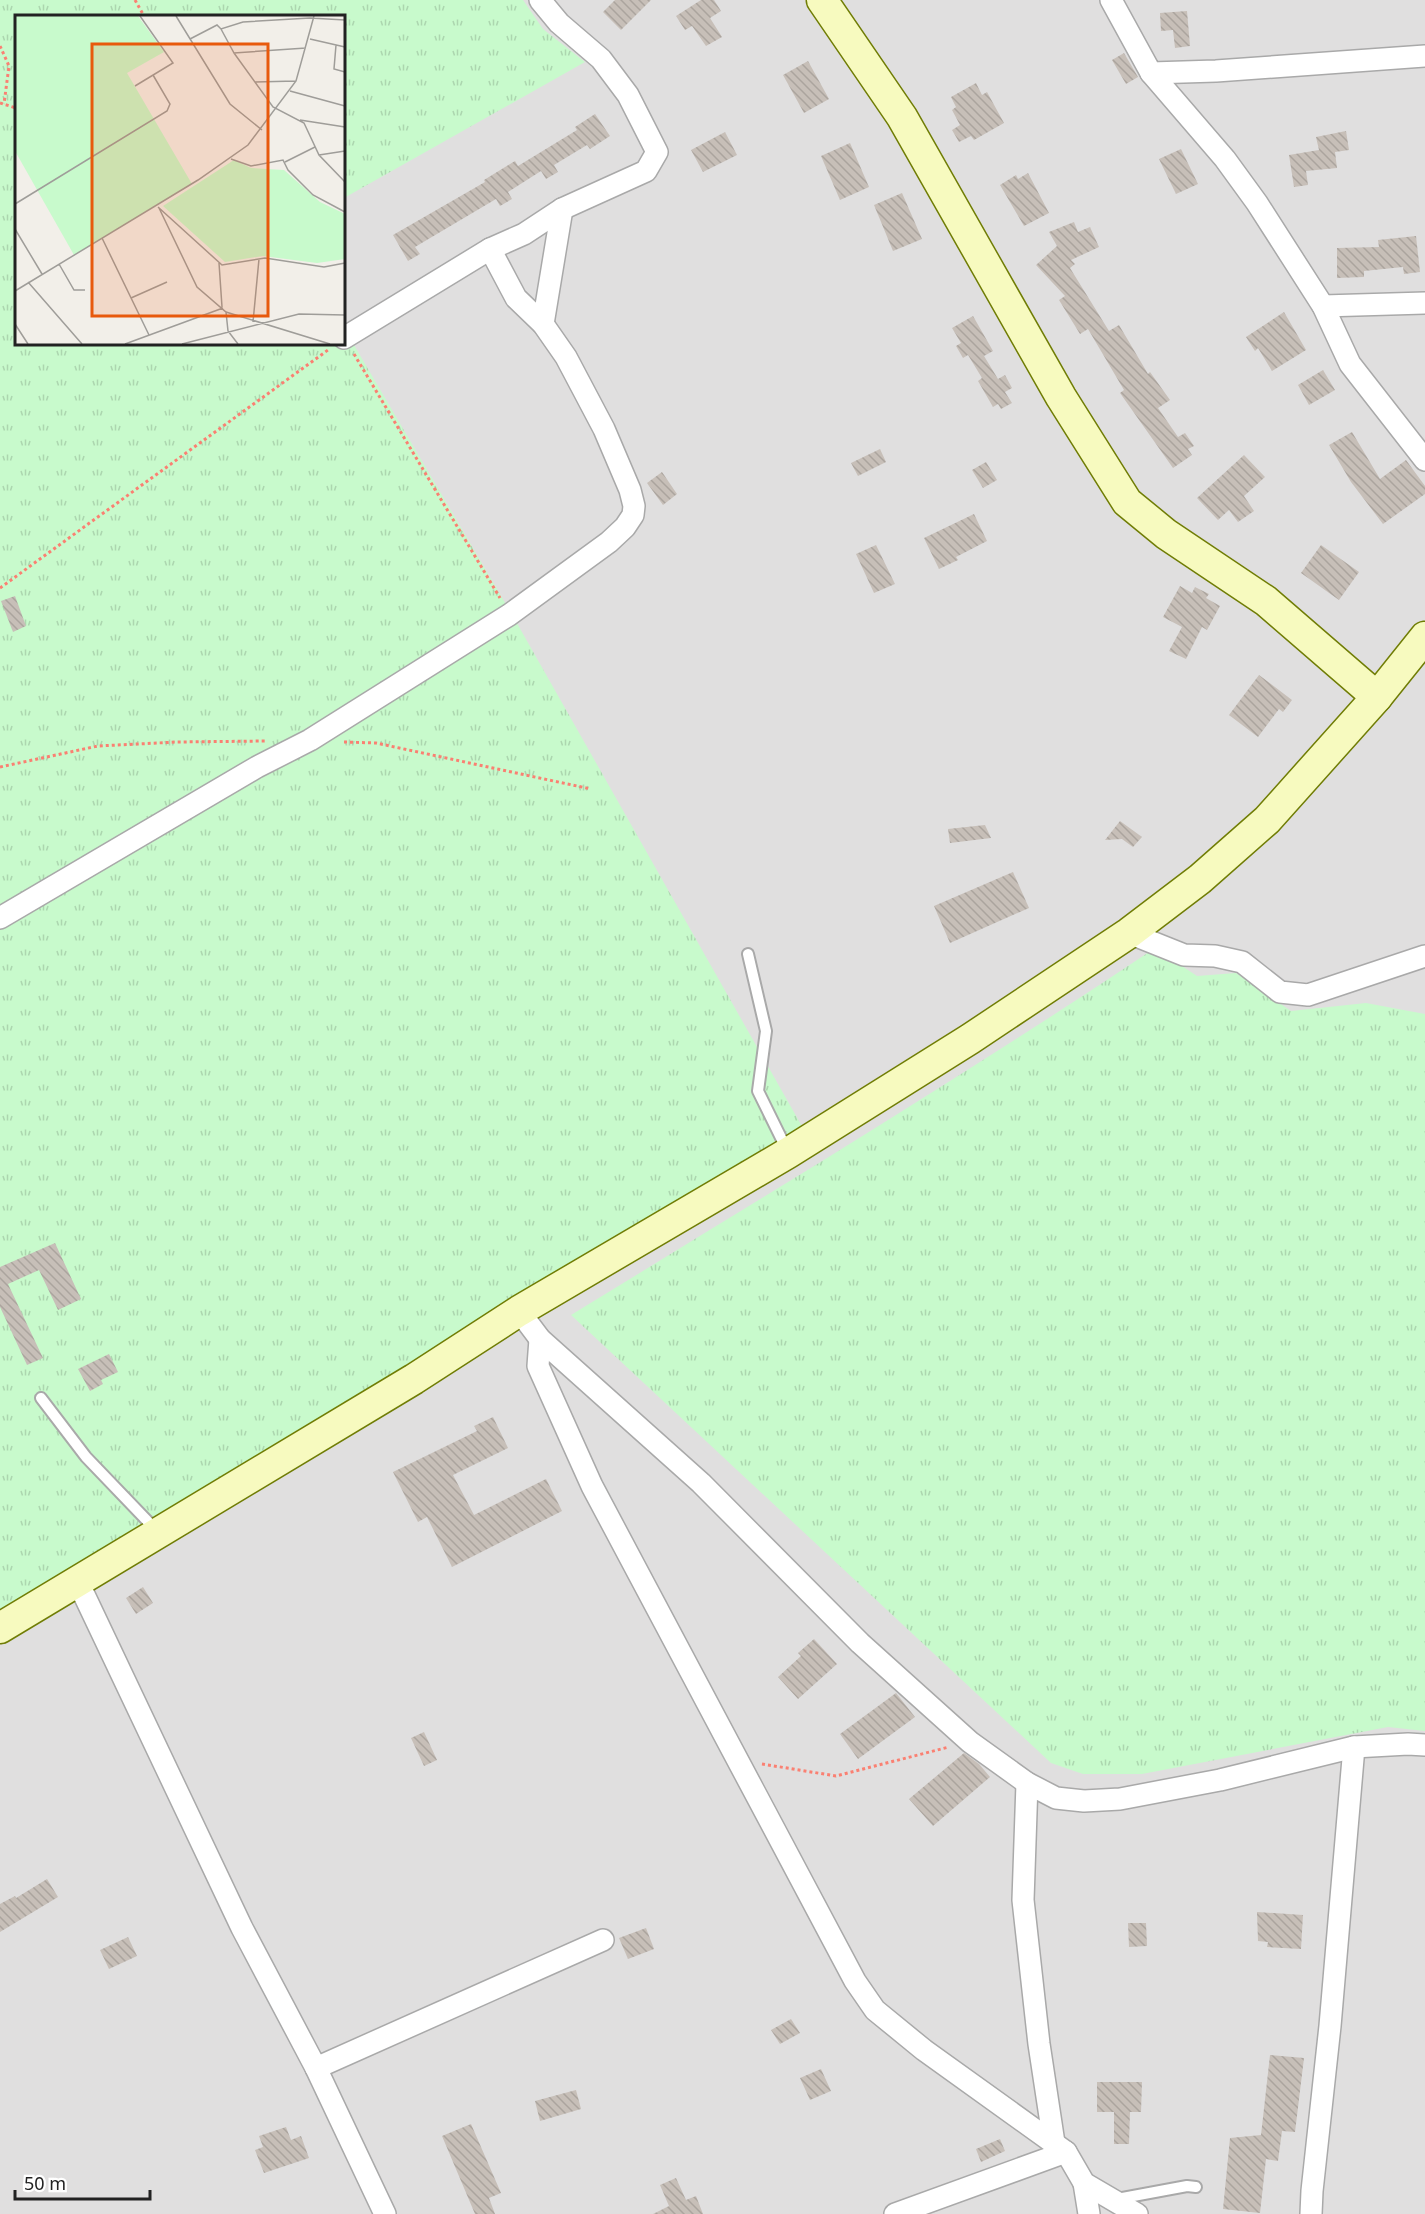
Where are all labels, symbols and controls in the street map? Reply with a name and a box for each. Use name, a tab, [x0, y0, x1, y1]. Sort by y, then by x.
inset map	[15, 15, 345, 345]
scale bar	[15, 2163, 150, 2201]
text: 50 m	[24, 2171, 66, 2195]

